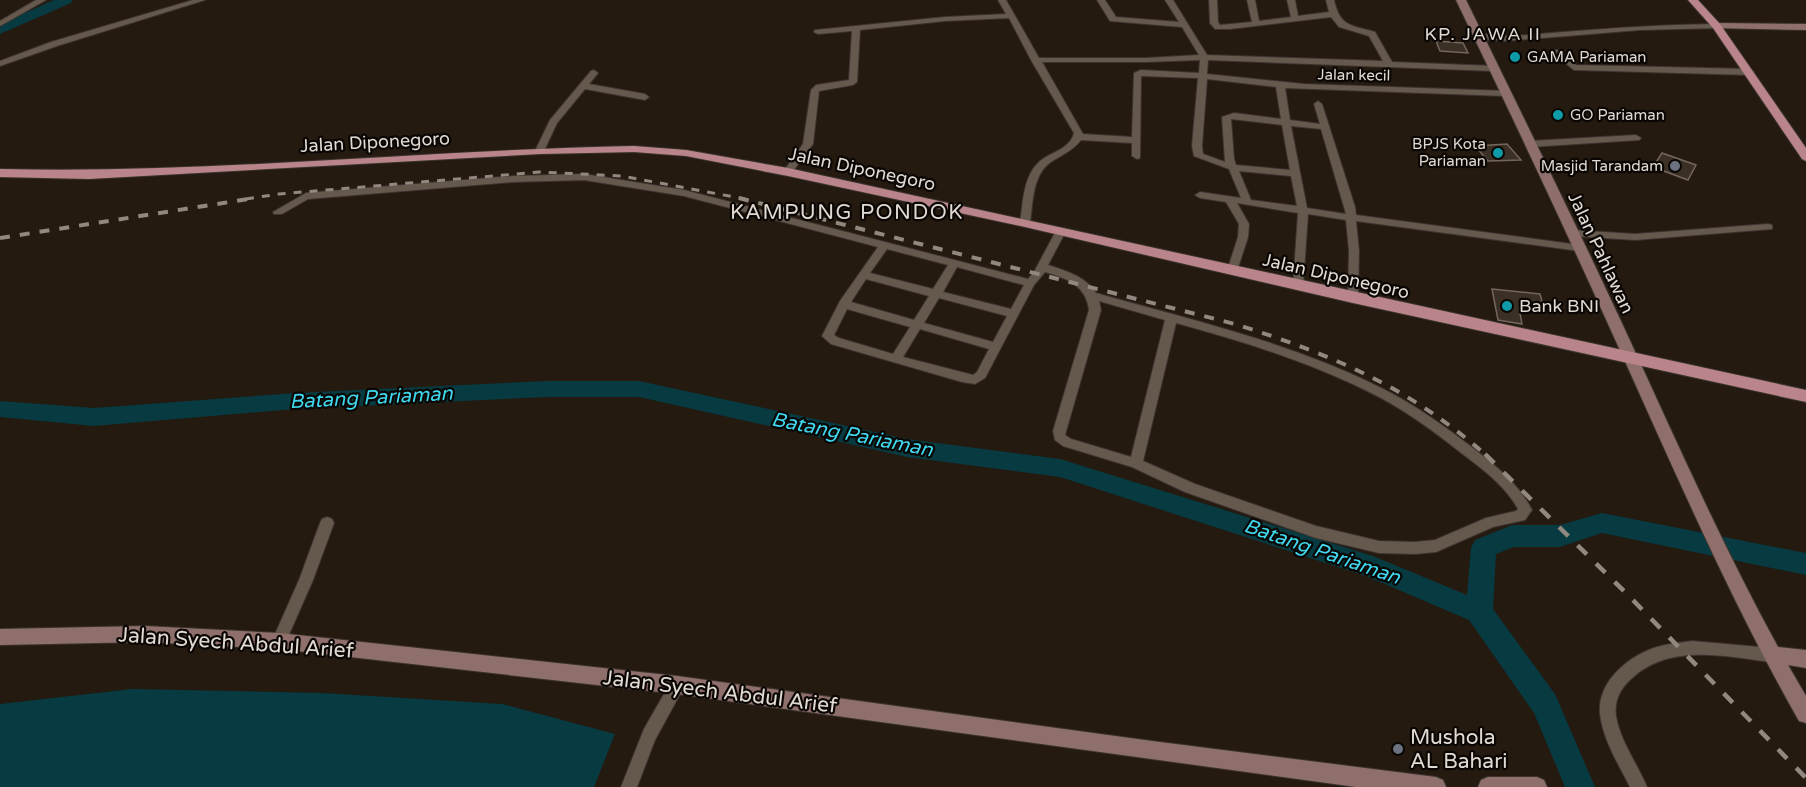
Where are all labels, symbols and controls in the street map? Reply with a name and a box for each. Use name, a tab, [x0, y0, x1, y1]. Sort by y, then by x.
district label: KP. JAWA II	[1425, 23, 1542, 45]
place label: GAMA Pariaman	[1527, 48, 1647, 66]
marker: GAMA Pariaman	[1508, 50, 1522, 64]
street label: Jalan kecil	[1318, 65, 1390, 85]
place label: GO Pariaman	[1570, 106, 1665, 124]
marker: GO Pariaman	[1551, 108, 1565, 122]
street label: Jalan Diponegoro	[300, 127, 450, 157]
place label: BPJS Kota Pariaman	[1412, 135, 1486, 170]
street label: Jalan Diponegoro	[786, 143, 938, 195]
marker: BPJS Kota Pariaman	[1491, 146, 1505, 160]
place label: Masjid Tarandam	[1541, 157, 1663, 175]
marker: Masjid Tarandam	[1668, 159, 1682, 173]
street label: Jalan Pahlawan	[1563, 189, 1639, 317]
district label: KAMPUNG PONDOK	[730, 200, 964, 225]
street label: Jalan Diponegoro	[1261, 248, 1412, 304]
place label: Bank BNI	[1519, 295, 1599, 317]
marker: Bank BNI	[1500, 299, 1514, 313]
water label: Batang Pariaman	[289, 382, 454, 414]
water label: Batang Pariaman	[769, 408, 935, 463]
water label: Batang Pariaman	[1241, 514, 1404, 590]
street label: Jalan Syech Abdul Arief	[117, 622, 355, 664]
street label: Jalan Syech Abdul Arief	[601, 665, 839, 719]
place label: Mushola AL Bahari	[1410, 725, 1507, 774]
marker: Mushola AL Bahari	[1391, 742, 1405, 756]

